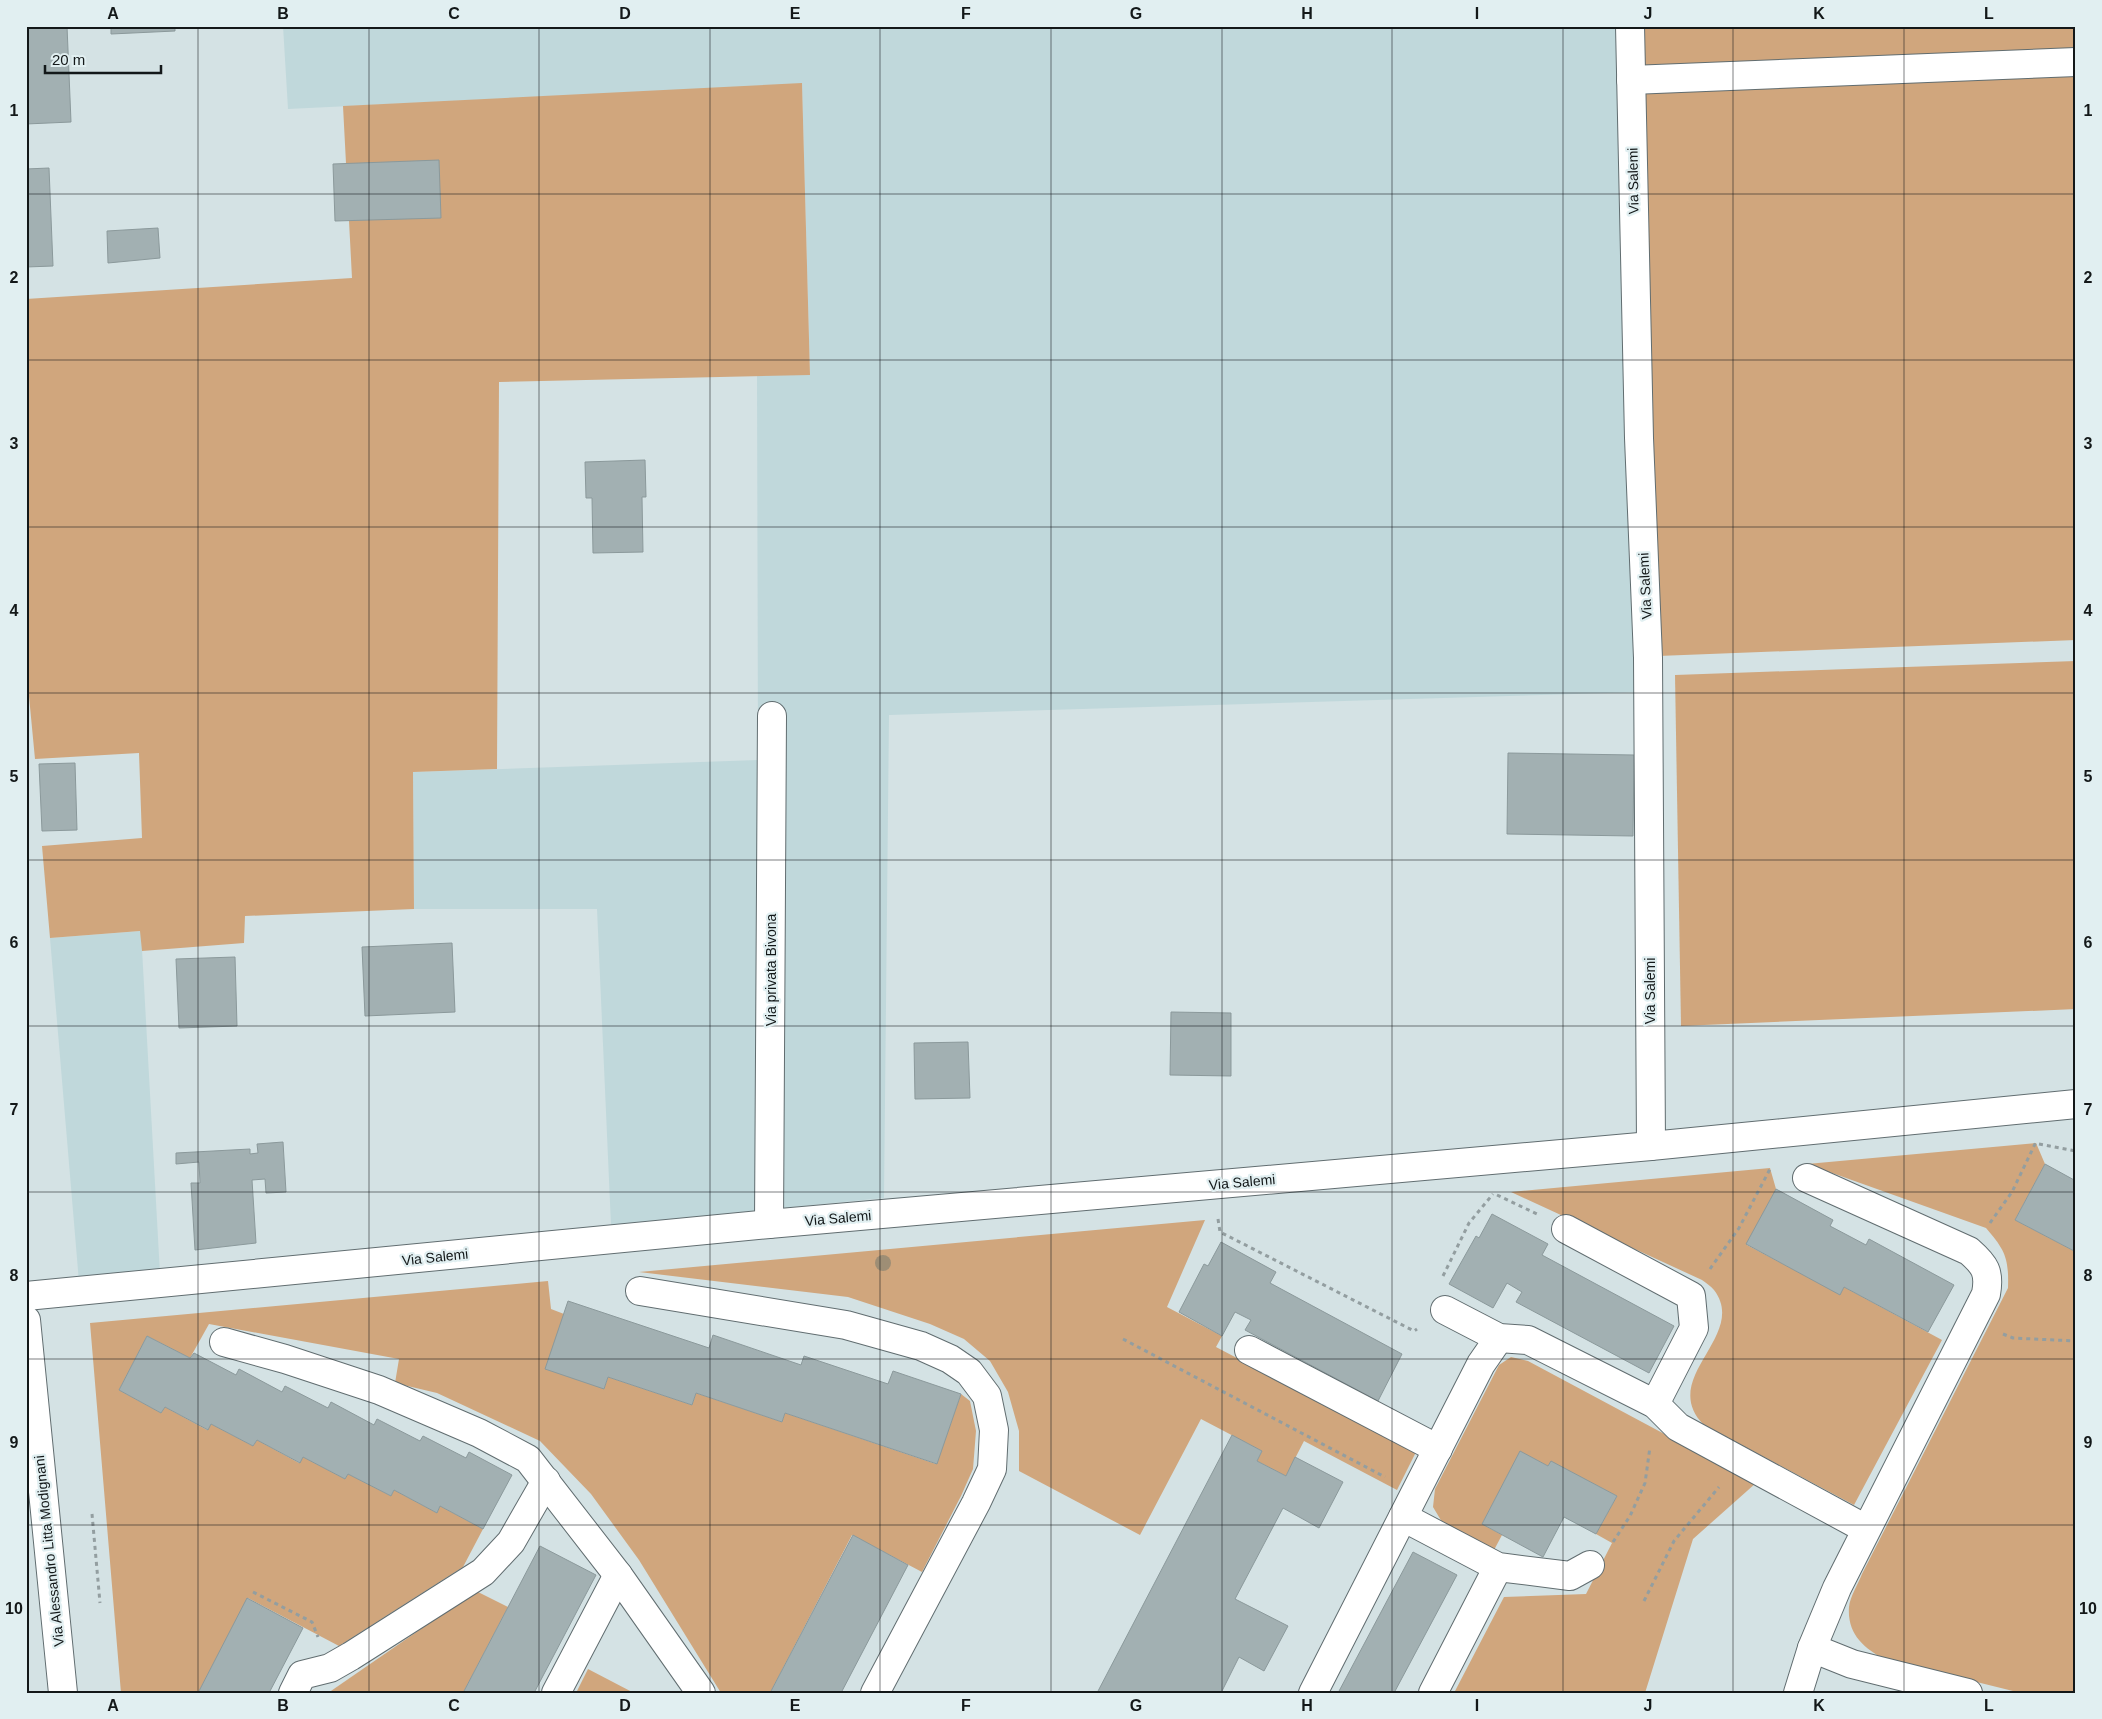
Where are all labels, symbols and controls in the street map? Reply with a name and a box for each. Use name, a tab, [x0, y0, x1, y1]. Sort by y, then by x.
text: A	[107, 5, 119, 22]
text: B	[277, 5, 289, 22]
text: C	[448, 5, 460, 22]
text: D	[619, 5, 631, 22]
text: E	[790, 5, 801, 22]
text: F	[961, 5, 971, 22]
text: G	[1130, 5, 1142, 22]
text: H	[1301, 5, 1313, 22]
text: I	[1475, 5, 1479, 22]
text: J	[1644, 5, 1652, 22]
text: K	[1813, 5, 1825, 22]
text: L	[1984, 5, 1994, 22]
scale bar	[45, 42, 161, 74]
text: 20 m	[52, 51, 85, 68]
text: 1	[10, 102, 19, 119]
text: 1	[2084, 102, 2093, 119]
street label: Via Salemi	[1624, 148, 1642, 214]
text: 2	[10, 269, 19, 286]
text: 2	[2084, 269, 2093, 286]
text: 3	[10, 435, 19, 452]
text: 3	[2084, 435, 2093, 452]
street label: Via Salemi	[1635, 552, 1655, 620]
text: 4	[10, 602, 19, 619]
text: 4	[2084, 602, 2093, 619]
text: 5	[10, 768, 19, 785]
text: 5	[2084, 768, 2093, 785]
street label: Via privata Bivona	[763, 913, 779, 1026]
text: 6	[10, 934, 19, 951]
text: 6	[2084, 934, 2093, 951]
street label: Via Salemi	[1642, 958, 1658, 1024]
text: 7	[10, 1101, 19, 1118]
text: 7	[2084, 1101, 2093, 1118]
street label: Via Salemi	[1208, 1171, 1276, 1193]
street label: Via Salemi	[804, 1207, 872, 1229]
street label: Via Salemi	[401, 1246, 469, 1268]
text: 8	[10, 1267, 19, 1284]
text: 8	[2084, 1267, 2093, 1284]
text: 9	[10, 1434, 19, 1451]
text: 9	[2084, 1434, 2093, 1451]
street label: Via Alessandro Litta Modignani	[31, 1455, 67, 1647]
text: 10	[5, 1600, 23, 1617]
text: 10	[2079, 1600, 2097, 1617]
text: A	[107, 1697, 119, 1714]
text: B	[277, 1697, 289, 1714]
text: C	[448, 1697, 460, 1714]
text: D	[619, 1697, 631, 1714]
text: E	[790, 1697, 801, 1714]
text: F	[961, 1697, 971, 1714]
text: G	[1130, 1697, 1142, 1714]
text: H	[1301, 1697, 1313, 1714]
text: I	[1475, 1697, 1479, 1714]
text: J	[1644, 1697, 1652, 1714]
text: K	[1813, 1697, 1825, 1714]
text: L	[1984, 1697, 1994, 1714]

